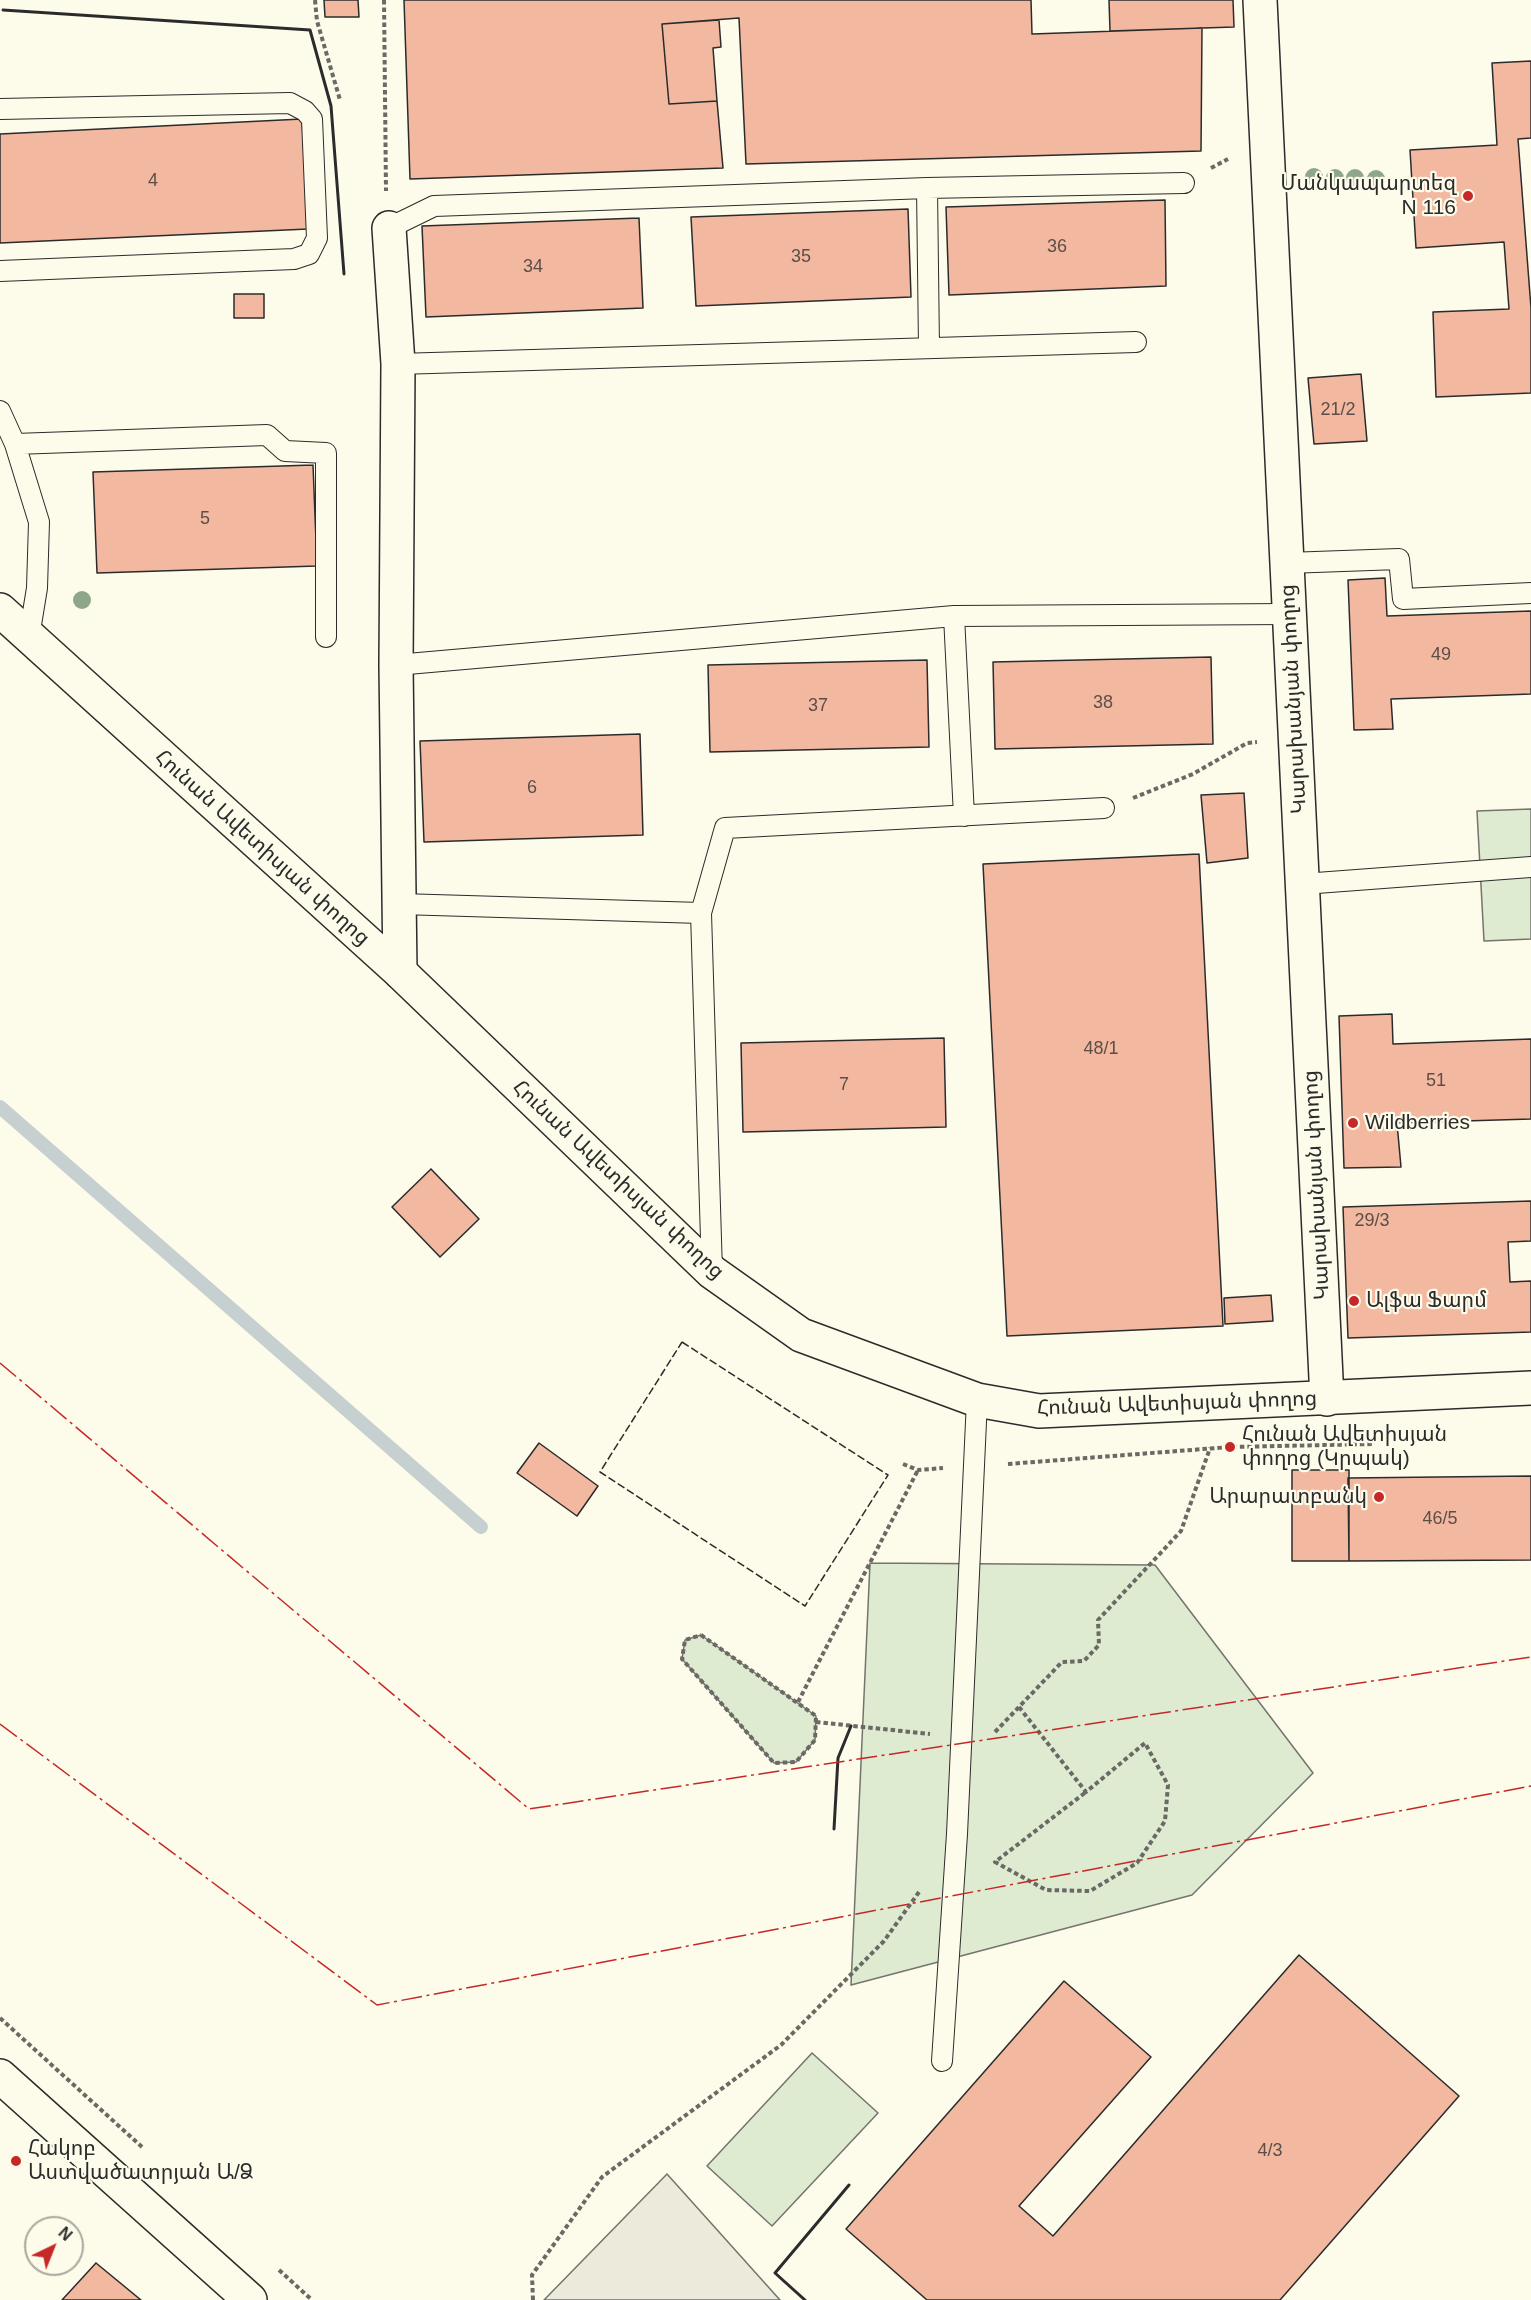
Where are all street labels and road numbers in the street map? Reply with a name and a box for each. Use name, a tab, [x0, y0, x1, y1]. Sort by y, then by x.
street label: Կարախանյան փողոց	[1275, 584, 1313, 814]
street label: Հունան Ավետիսյան փողոց	[149, 745, 375, 951]
street label: Կարախանյան փողոց	[1298, 1070, 1336, 1300]
street label: Հունան Ավետիսյան փողոց	[507, 1075, 729, 1285]
street label: Հունան Ավետիսյան փողոց	[1037, 1387, 1317, 1421]

